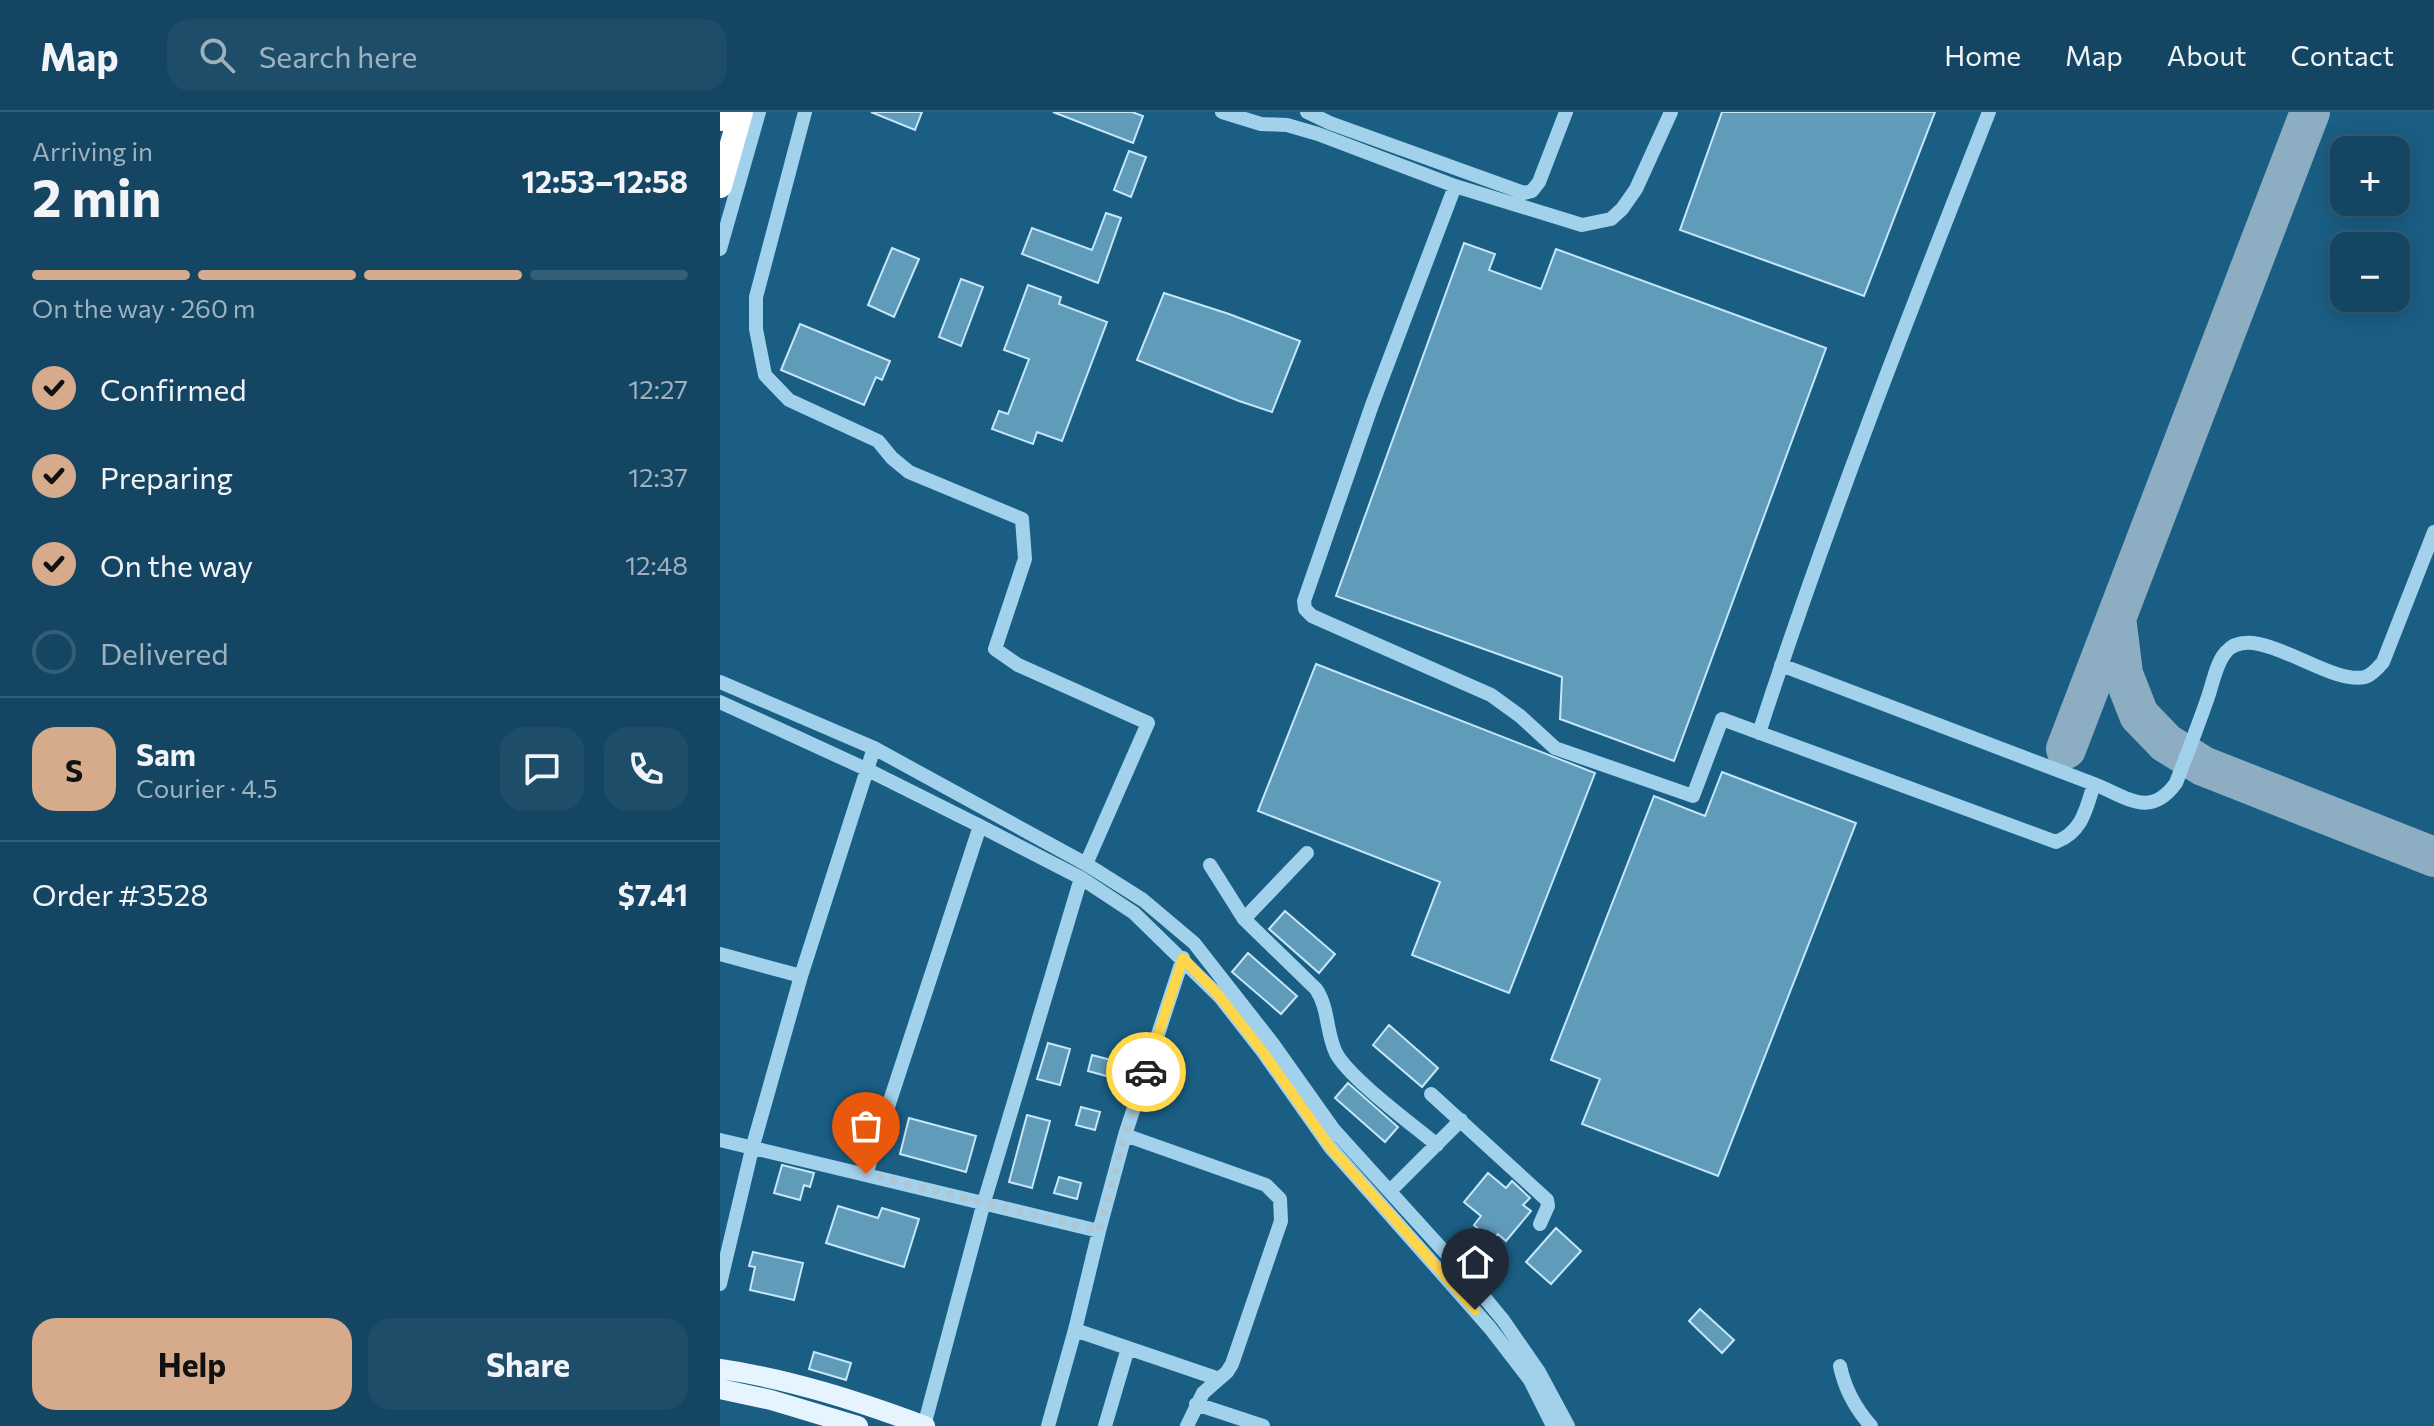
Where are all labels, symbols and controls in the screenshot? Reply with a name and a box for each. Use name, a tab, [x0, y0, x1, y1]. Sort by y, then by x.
search box	[167, 19, 727, 91]
text: Map	[40, 32, 119, 79]
icon: search	[195, 33, 239, 77]
text: Search here	[259, 37, 417, 74]
text: Home	[1944, 38, 2021, 72]
text: Map	[2065, 38, 2123, 72]
text: About	[2167, 38, 2247, 72]
text: Contact	[2291, 38, 2394, 72]
text: Arriving in	[32, 135, 153, 166]
map controls	[2330, 136, 2410, 312]
button: +	[2330, 136, 2410, 216]
text: 12:53–12:58	[521, 162, 688, 199]
text: 2 min	[32, 164, 161, 228]
button: −	[2330, 232, 2410, 312]
text: On the way · 260 m	[32, 292, 256, 323]
icon: check	[32, 366, 76, 410]
text: Confirmed	[100, 370, 247, 407]
text: 12:27	[628, 373, 688, 404]
icon: check	[32, 454, 76, 498]
text: Preparing	[100, 458, 233, 495]
text: 12:37	[628, 461, 688, 492]
icon: check	[32, 542, 76, 586]
text: On the way	[100, 546, 253, 583]
text: 12:48	[625, 549, 688, 580]
text: Delivered	[100, 634, 229, 671]
button: chat	[500, 727, 584, 811]
button: phone	[604, 727, 688, 811]
text: Sam	[136, 735, 196, 772]
text: S	[65, 751, 83, 788]
text: Courier · 4.5	[136, 772, 278, 803]
text: Order #3528	[32, 875, 208, 912]
text: $7.41	[618, 875, 688, 912]
courier	[1106, 1032, 1186, 1112]
icon: car	[1124, 1050, 1168, 1094]
pin	[832, 1092, 900, 1174]
icon: bag	[844, 1104, 888, 1148]
pin	[1441, 1228, 1509, 1310]
icon: home	[1453, 1240, 1497, 1284]
button: Help	[32, 1318, 352, 1410]
button: Share	[368, 1318, 688, 1410]

